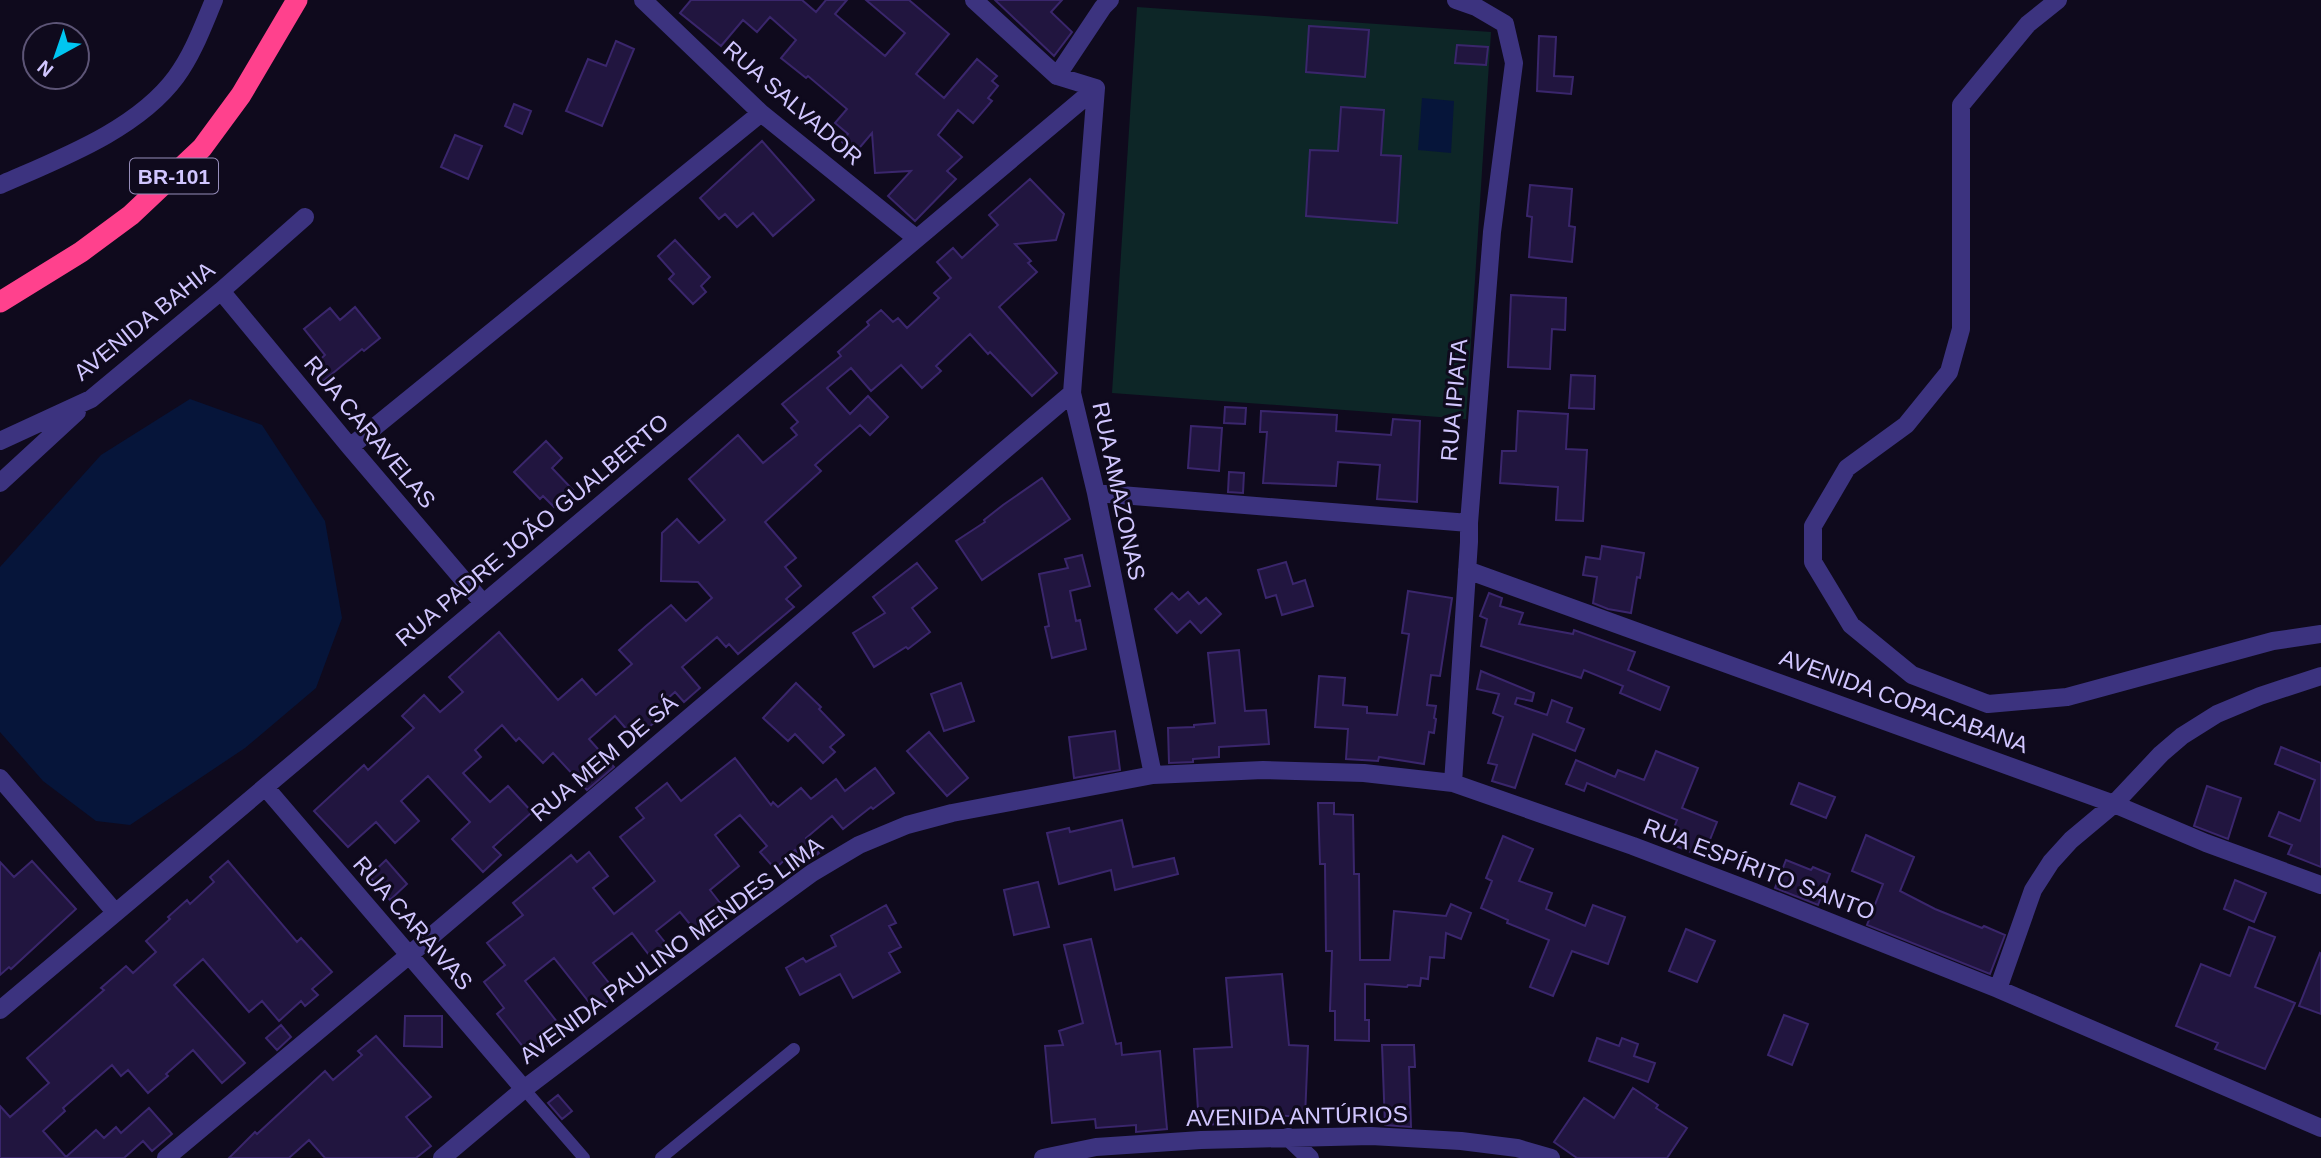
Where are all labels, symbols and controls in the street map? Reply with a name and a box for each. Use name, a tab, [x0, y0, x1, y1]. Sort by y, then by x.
north arrow	[21, 21, 91, 91]
street label: RUA SALVADOR	[718, 36, 868, 170]
text: N	[33, 56, 57, 81]
road number: BR-101	[130, 158, 218, 194]
street label: AVENIDA BAHIA	[68, 256, 220, 386]
street label: RUA IPIATA	[1436, 337, 1472, 462]
street label: RUA CARAVELAS	[299, 351, 441, 513]
street label: RUA AMAZONAS	[1087, 400, 1151, 582]
street label: RUA PADRE JOÃO GUALBERTO	[390, 408, 674, 652]
street label: AVENIDA COPACABANA	[1776, 644, 2032, 758]
street label: RUA MEM DE SÁ	[526, 689, 683, 827]
street label: RUA ESPÍRITO SANTO	[1640, 813, 1878, 925]
street label: AVENIDA PAULINO MENDES LIMA	[514, 831, 828, 1069]
street label: RUA CARAIVAS	[348, 851, 478, 995]
street label: AVENIDA ANTÚRIOS	[1186, 1101, 1408, 1131]

